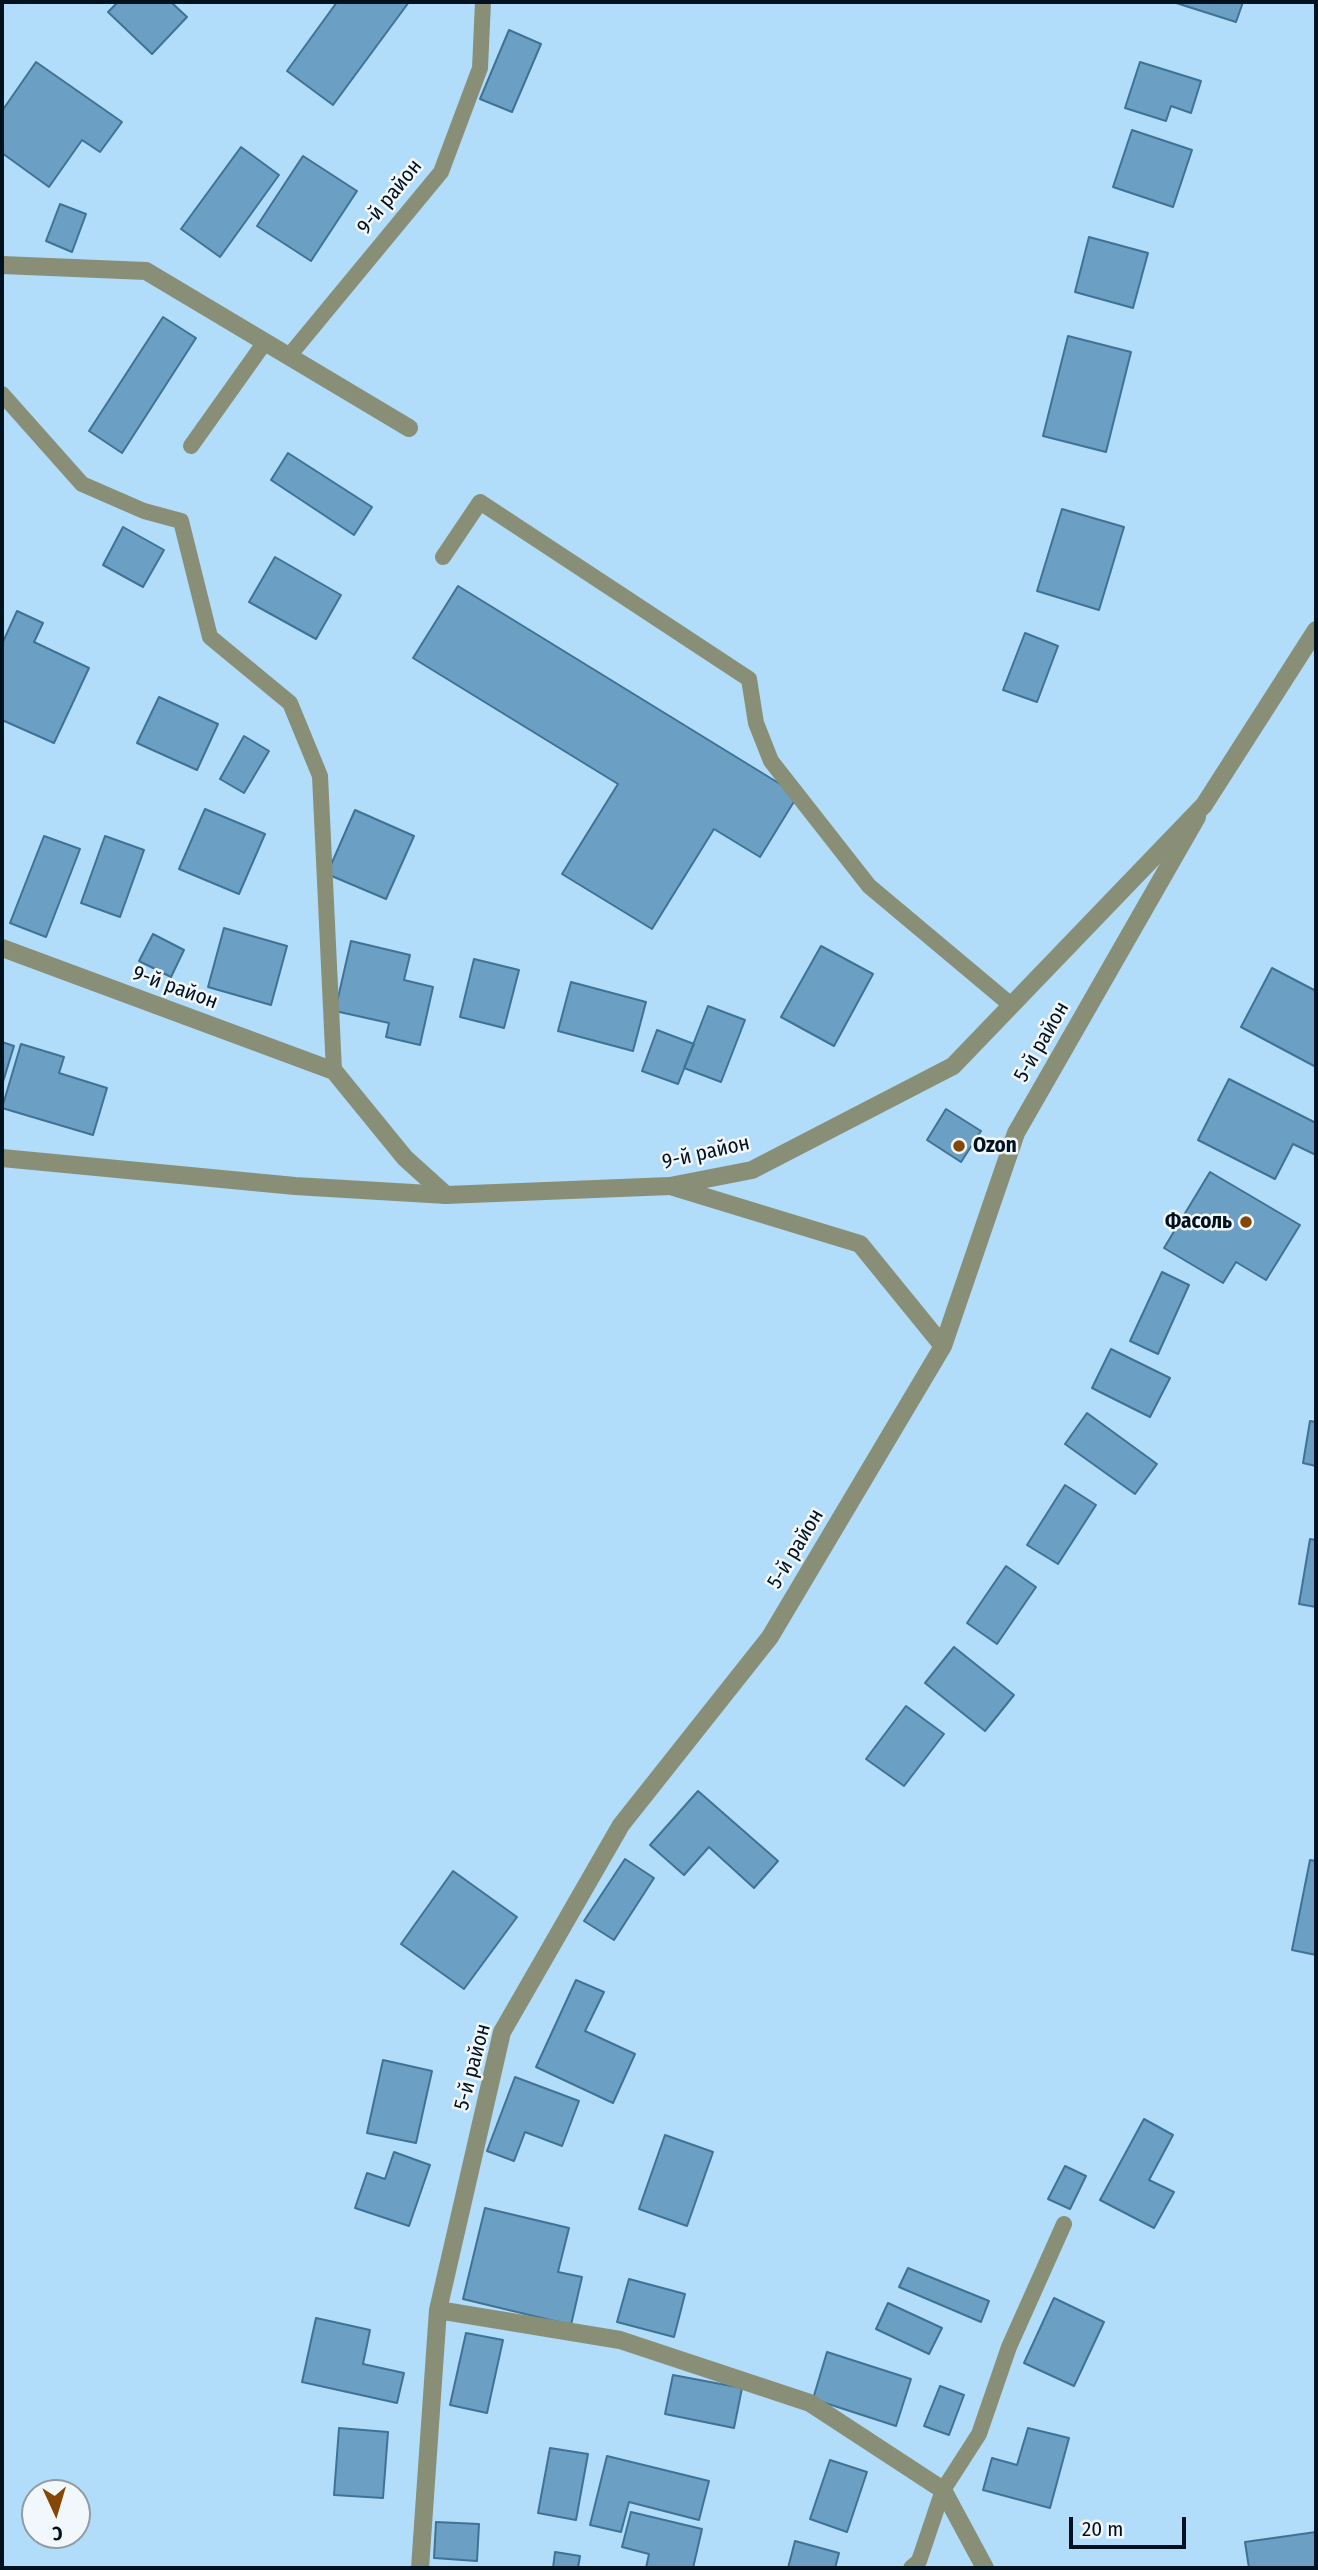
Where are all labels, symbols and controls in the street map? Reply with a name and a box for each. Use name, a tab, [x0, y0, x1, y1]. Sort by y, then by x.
street label: 9-й район	[352, 155, 428, 239]
street label: 9-й район	[129, 961, 221, 1015]
street label: 5-й район	[1009, 997, 1075, 1087]
street label: 9-й район	[660, 1131, 752, 1175]
place label: Ozon	[973, 1133, 1017, 1159]
marker: Ozon	[951, 1138, 967, 1154]
place label: Фасоль	[1165, 1209, 1232, 1235]
marker: Фасоль	[1238, 1214, 1254, 1230]
street label: 5-й район	[762, 1505, 830, 1593]
street label: 5-й район	[449, 2021, 497, 2113]
north arrow	[21, 2479, 91, 2549]
scale bar	[1073, 2504, 1190, 2548]
text: 20 m	[1082, 2516, 1123, 2542]
text: С	[52, 2522, 63, 2545]

